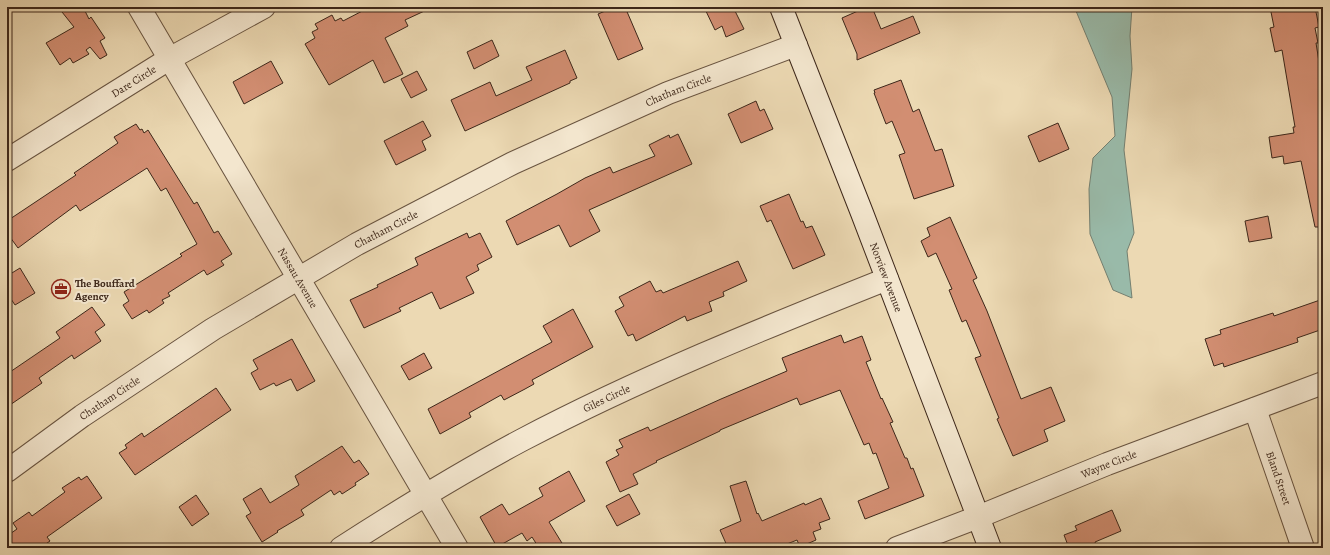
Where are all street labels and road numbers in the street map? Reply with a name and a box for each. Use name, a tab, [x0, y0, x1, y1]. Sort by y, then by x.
street label: Dare Circle	[108, 62, 159, 101]
street label: Chatham Circle	[643, 70, 714, 110]
street label: Chatham Circle	[352, 207, 421, 252]
street label: Norview Avenue	[866, 240, 906, 314]
street label: Nassau Avenue	[274, 245, 321, 311]
street label: Chatham Circle	[76, 372, 143, 424]
street label: Giles Circle	[580, 381, 633, 416]
street label: Wayne Circle	[1078, 447, 1139, 482]
street label: Bland Street	[1262, 449, 1295, 507]

